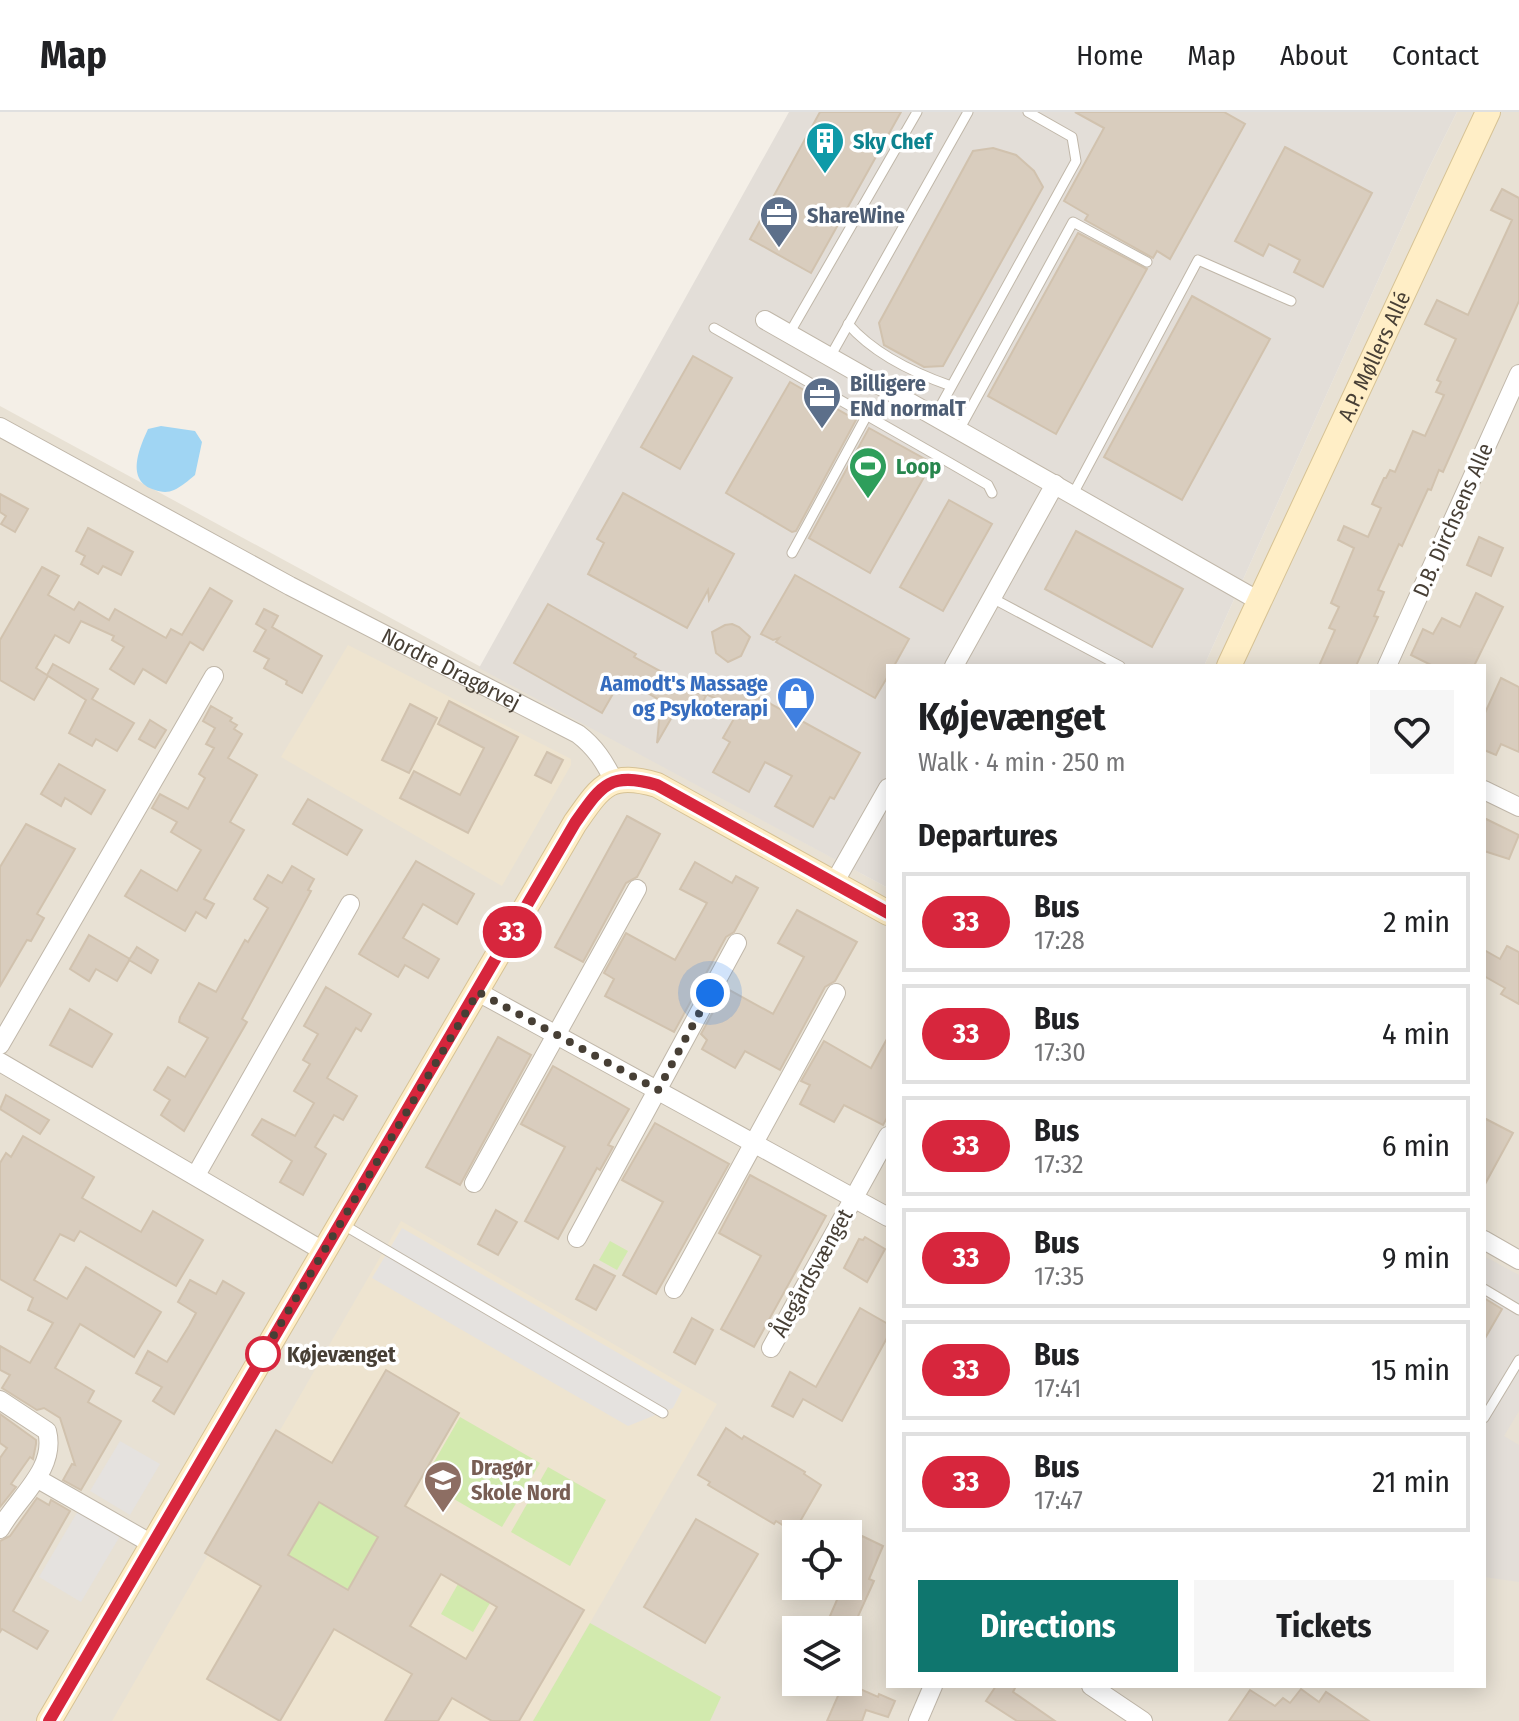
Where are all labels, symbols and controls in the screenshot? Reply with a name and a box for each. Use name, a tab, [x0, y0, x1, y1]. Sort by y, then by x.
text: Map	[40, 32, 107, 78]
text: Home	[1076, 39, 1143, 72]
text: Map	[1187, 39, 1236, 72]
text: About	[1280, 39, 1348, 72]
text: Contact	[1392, 39, 1479, 72]
building icon: Sky Chef	[804, 120, 846, 175]
place label: Sky Chef	[853, 128, 934, 155]
office icon: ShareWine	[758, 194, 800, 249]
place label: ShareWine	[807, 202, 905, 229]
street label: A.P. Møllers Allé	[1332, 287, 1416, 426]
place label: Billigere ENd normalT	[850, 370, 966, 422]
office icon: Billigere ENd normalT	[801, 375, 843, 430]
street label: D.B. Dirchsens Alle	[1407, 439, 1499, 601]
sports icon: Loop	[847, 445, 889, 500]
place label: Loop	[896, 453, 941, 480]
street label: Nordre Dragørvej	[377, 622, 525, 716]
place label: Aamodt's Massage og Psykoterapi	[599, 670, 768, 722]
shop icon: Aamodt's Massage og Psykoterapi	[775, 675, 817, 730]
button: heart	[1370, 690, 1454, 774]
text: Køjevænget	[918, 694, 1106, 740]
text: Walk · 4 min · 250 m	[918, 747, 1126, 778]
text: Departures	[918, 818, 1058, 854]
text: Bus	[1034, 889, 1079, 925]
text: 2 min	[1383, 904, 1450, 940]
text: 33	[953, 905, 979, 938]
line badge: 33	[476, 906, 548, 958]
text: 33	[499, 915, 525, 948]
text: 17:28	[1034, 925, 1085, 956]
your location	[690, 973, 730, 1013]
text: Bus	[1034, 1001, 1079, 1037]
text: 4 min	[1382, 1016, 1450, 1052]
text: 33	[953, 1017, 979, 1050]
text: 17:30	[1034, 1037, 1086, 1068]
text: Bus	[1034, 1113, 1079, 1149]
text: 6 min	[1382, 1128, 1450, 1164]
text: 33	[953, 1129, 979, 1162]
text: 17:32	[1034, 1149, 1083, 1180]
street label: Ålegårdsvænget	[766, 1203, 859, 1342]
text: Bus	[1034, 1225, 1079, 1261]
text: 9 min	[1382, 1240, 1450, 1276]
text: 33	[953, 1241, 979, 1274]
text: 17:35	[1034, 1261, 1084, 1292]
marker: Køjevænget	[246, 1337, 280, 1371]
text: Bus	[1034, 1337, 1079, 1373]
place label: Køjevænget	[287, 1341, 396, 1368]
text: 15 min	[1371, 1352, 1450, 1388]
text: 33	[953, 1353, 979, 1386]
text: 17:41	[1034, 1373, 1081, 1404]
text: Bus	[1034, 1449, 1079, 1485]
place label: Dragør Skole Nord	[471, 1454, 571, 1506]
school or university icon: Dragør Skole Nord	[422, 1459, 464, 1514]
text: 21 min	[1372, 1464, 1450, 1500]
text: 33	[953, 1465, 979, 1498]
text: 17:47	[1034, 1485, 1083, 1516]
map controls	[782, 1520, 862, 1696]
button: locate	[782, 1520, 862, 1600]
button: Directions	[918, 1580, 1178, 1672]
button: Tickets	[1194, 1580, 1454, 1672]
button: layers	[782, 1616, 862, 1696]

